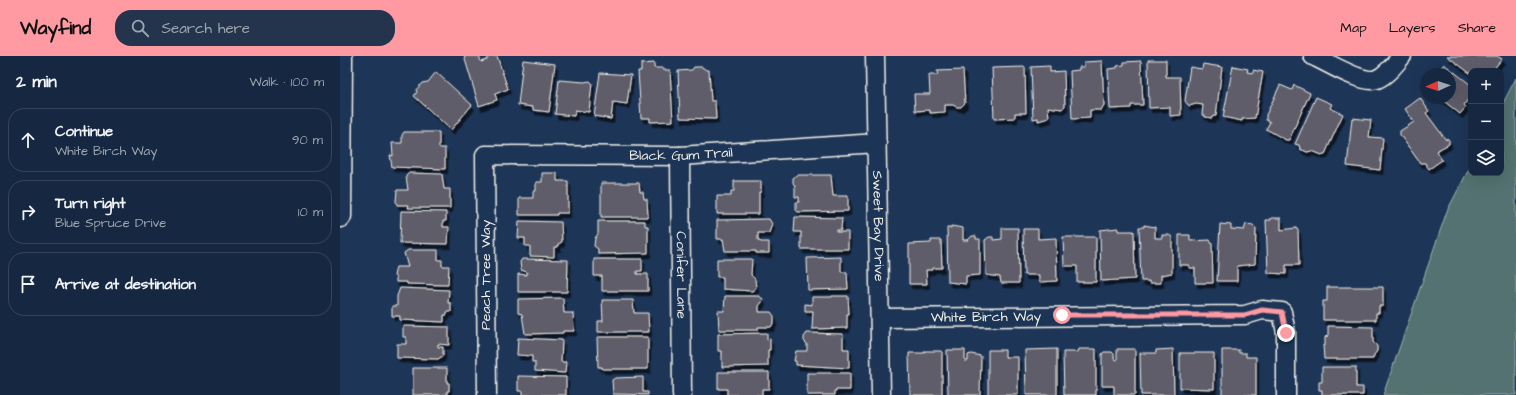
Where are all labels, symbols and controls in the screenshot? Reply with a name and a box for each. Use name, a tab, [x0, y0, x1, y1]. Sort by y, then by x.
search box	[115, 10, 395, 46]
text: Wayfind	[20, 15, 91, 42]
icon: search	[129, 17, 151, 39]
text: Search here	[161, 18, 250, 39]
text: Map	[1340, 18, 1367, 38]
text: Layers	[1389, 18, 1436, 38]
text: Share	[1458, 18, 1496, 38]
north arrow	[1420, 68, 1456, 104]
map controls	[1468, 68, 1504, 176]
button: +	[1468, 68, 1504, 104]
text: 2 min	[16, 70, 57, 94]
text: Walk · 100 m	[250, 73, 324, 91]
button: −	[1468, 104, 1504, 140]
text: Continue	[55, 121, 113, 142]
icon: ahead	[17, 129, 39, 151]
text: 90 m	[292, 131, 323, 149]
button: layers	[1468, 140, 1504, 176]
text: White Birch Way	[55, 142, 157, 160]
street label: Black Gum Trail	[629, 143, 733, 166]
street label: Sweet Bay Drive	[867, 170, 889, 282]
text: Turn right	[55, 193, 126, 214]
icon: right	[17, 201, 39, 223]
text: 10 m	[298, 203, 323, 221]
text: Blue Spruce Drive	[55, 214, 166, 232]
street label: Peach Tree Way	[476, 220, 496, 330]
street label: Conifer Lane	[671, 231, 691, 319]
icon: arrive	[17, 273, 39, 295]
text: Arrive at destination	[55, 274, 196, 295]
route start	[1053, 306, 1071, 324]
street label: White Birch Way	[931, 307, 1042, 328]
route end	[1277, 324, 1295, 342]

